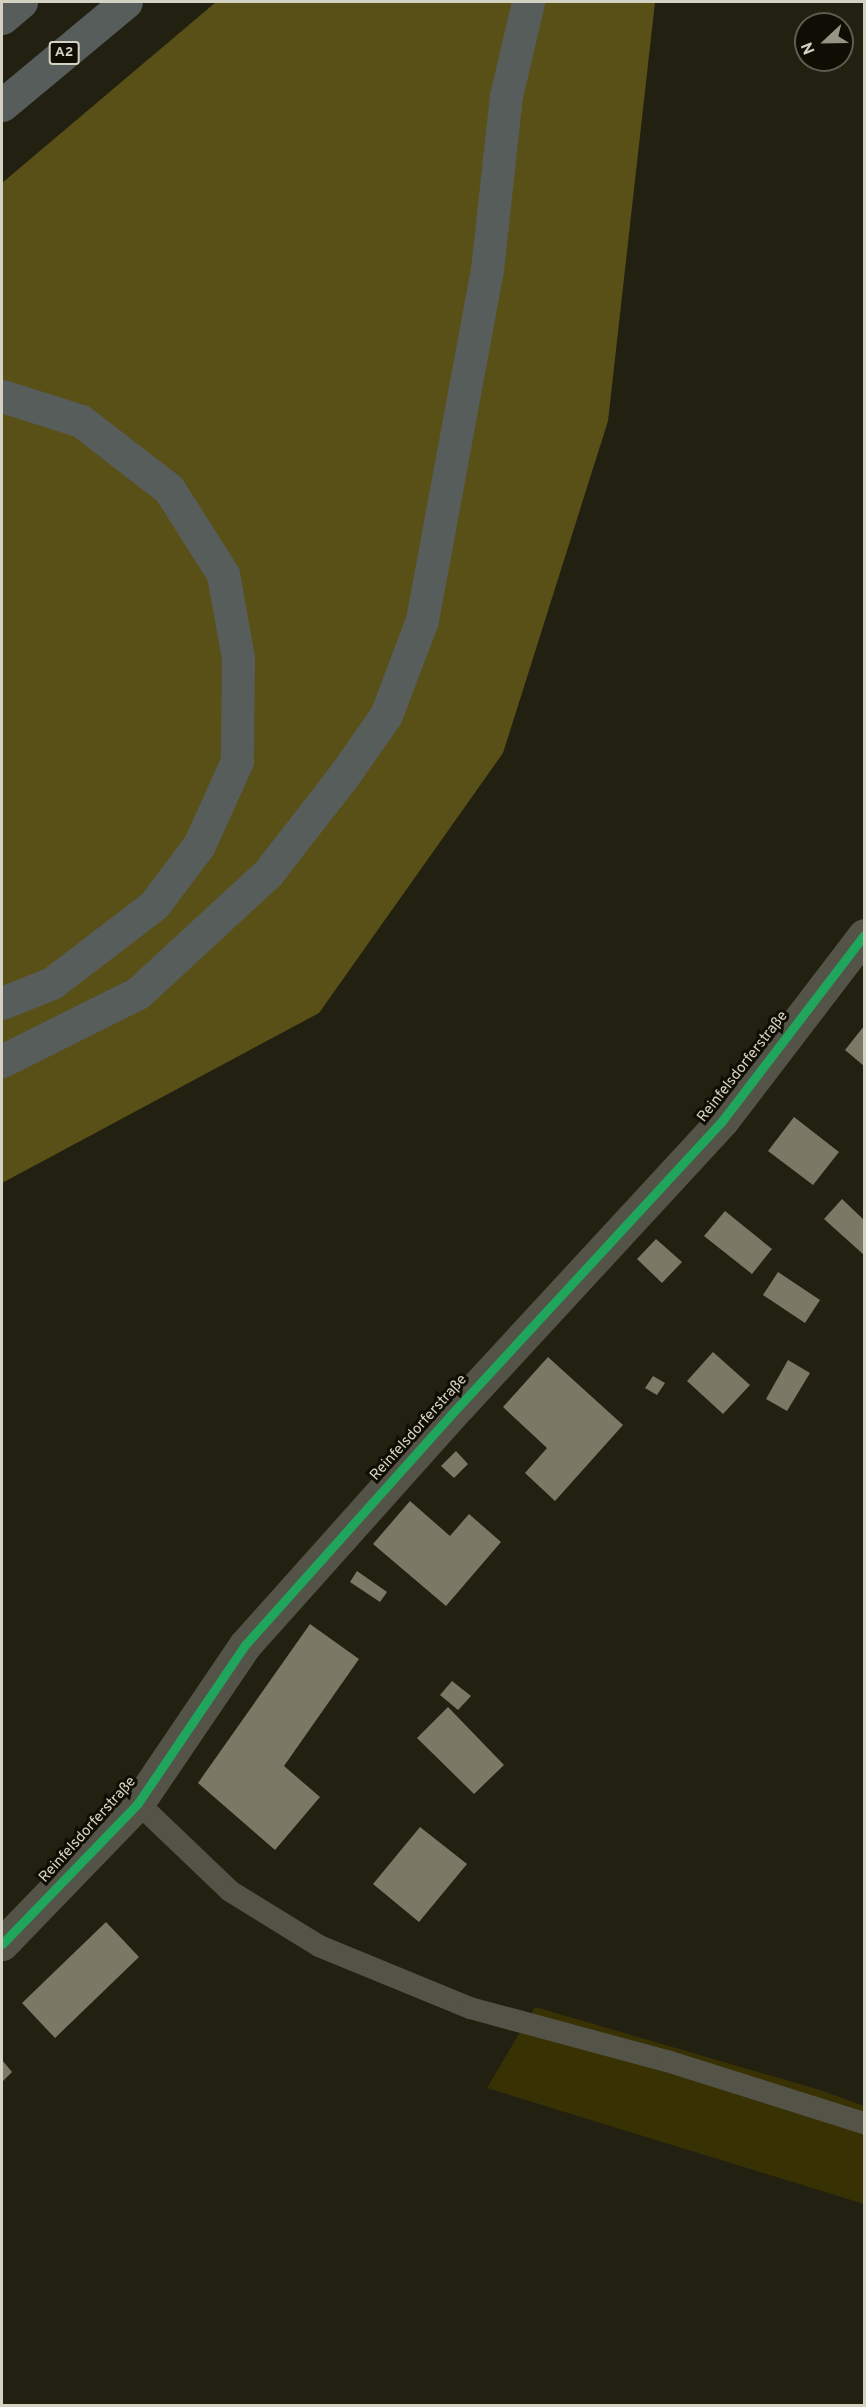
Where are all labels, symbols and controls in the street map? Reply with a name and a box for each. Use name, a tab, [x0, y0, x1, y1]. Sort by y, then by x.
north arrow	[794, 12, 854, 72]
text: N	[798, 39, 821, 57]
road number: A2	[48, 42, 80, 64]
street label: Reinfelsdorferstraße	[694, 1008, 792, 1126]
street label: Reinfelsdorferstraße	[367, 1371, 471, 1485]
street label: Reinfelsdorferstraße	[36, 1773, 140, 1887]

